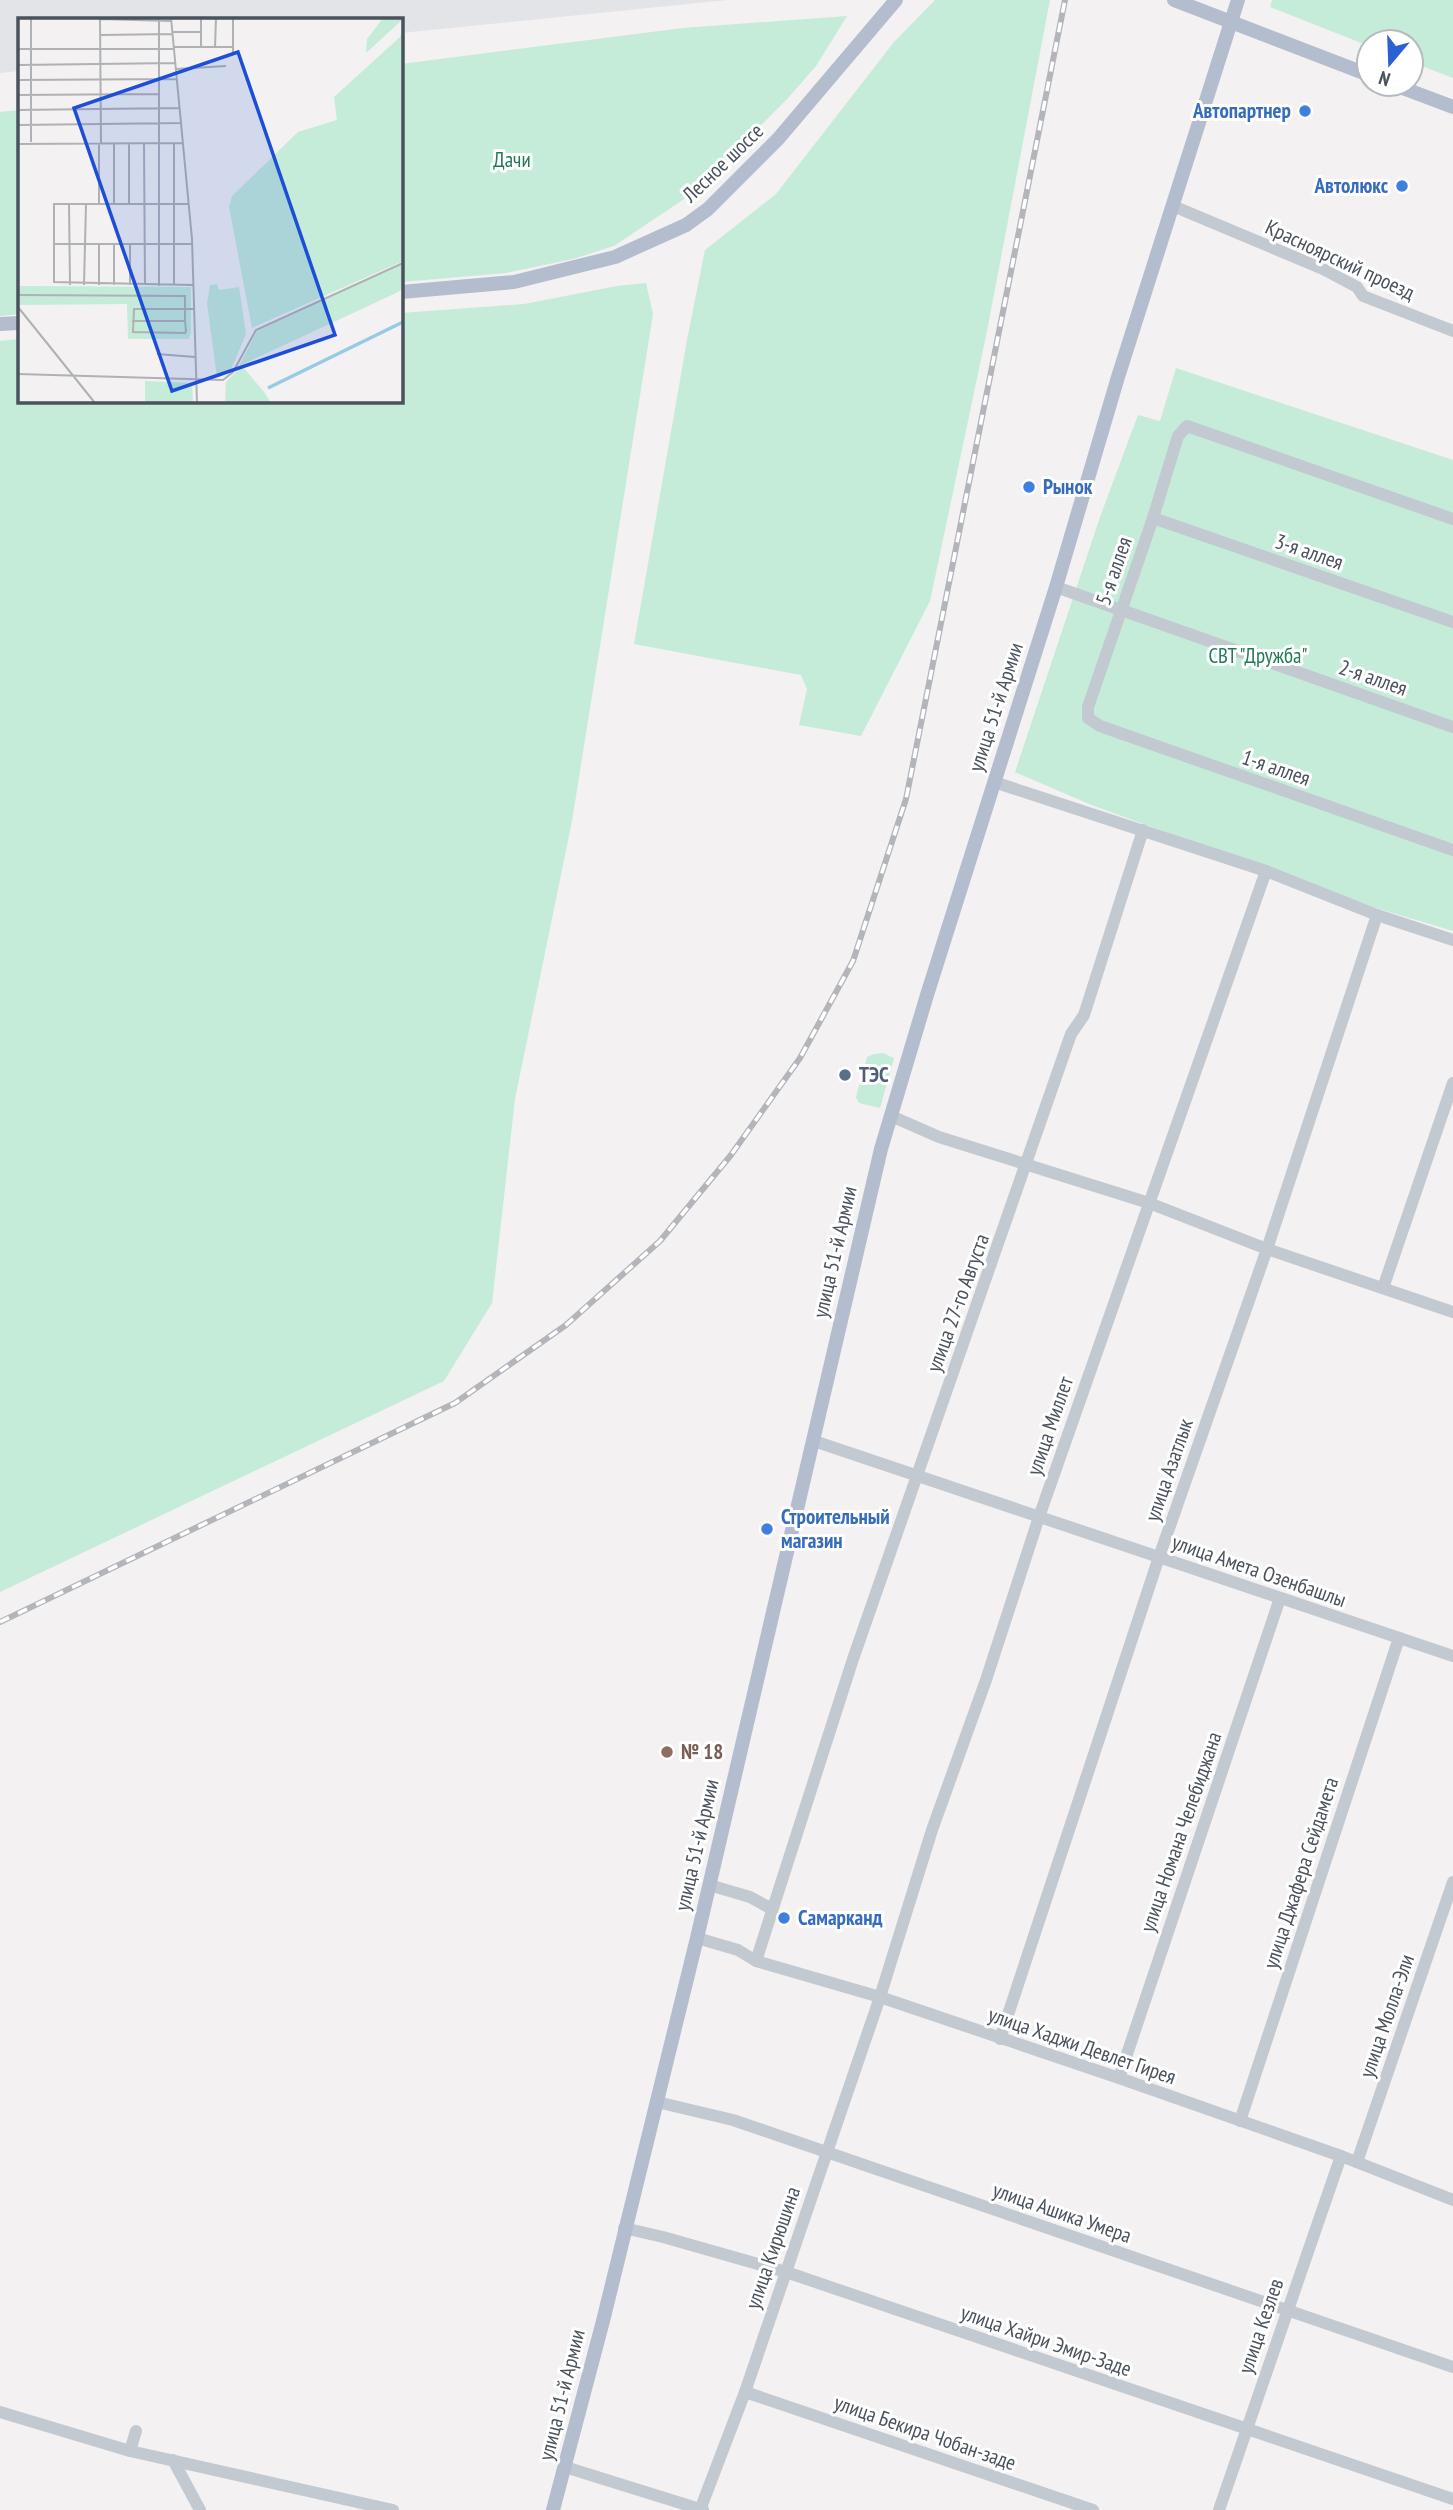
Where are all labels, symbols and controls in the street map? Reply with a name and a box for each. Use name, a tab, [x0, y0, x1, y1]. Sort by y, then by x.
inset map	[18, 18, 402, 402]
north arrow	[1355, 28, 1425, 98]
text: N	[1376, 66, 1393, 92]
place label: Автопартнер	[1192, 97, 1291, 124]
marker: Автопартнер	[1297, 103, 1313, 119]
street label: Лесное шоссе	[676, 117, 769, 209]
park label: Дачи	[493, 146, 531, 173]
place label: Автолюкс	[1314, 172, 1389, 199]
marker: Автолюкс	[1394, 178, 1410, 194]
street label: Красноярский проезд	[1261, 213, 1419, 306]
place label: Рынок	[1043, 473, 1093, 500]
marker: Рынок	[1021, 479, 1037, 495]
street label: 3-я аллея	[1271, 527, 1347, 576]
street label: 5-я аллея	[1089, 533, 1138, 609]
street label: улица 51-й Армии	[962, 639, 1029, 775]
park label: СВТ "Дружба"	[1208, 642, 1308, 669]
street label: 2-я аллея	[1335, 653, 1411, 702]
street label: 1-я аллея	[1238, 743, 1314, 792]
place label: ТЭС	[859, 1061, 889, 1088]
marker: ТЭС	[837, 1067, 853, 1083]
street label: улица 51-й Армии	[806, 1184, 863, 1320]
street label: улица 27-го Августа	[920, 1230, 995, 1376]
street label: улица Миллет	[1020, 1373, 1079, 1479]
street label: улица Азатлык	[1138, 1415, 1199, 1525]
place label: Строительный магазин	[781, 1503, 890, 1554]
marker: Строительный магазин	[759, 1521, 775, 1537]
street label: улица Амета Озенбашлы	[1168, 1528, 1350, 1613]
street label: улица Номана Челебиджана	[1134, 1728, 1227, 1935]
place label: № 18	[681, 1738, 723, 1765]
marker: № 18	[659, 1744, 675, 1760]
street label: улица Джафера Сейдамета	[1257, 1774, 1344, 1972]
street label: улица 51-й Армии	[668, 1777, 725, 1913]
place label: Самарканд	[798, 1904, 883, 1931]
marker: Самарканд	[776, 1910, 792, 1926]
street label: улица Молла-Эли	[1353, 1951, 1420, 2081]
street label: улица Хаджи Девлет Гирея	[985, 2001, 1179, 2090]
street label: улица Ашика Умера	[989, 2176, 1135, 2249]
street label: улица Кирюшина	[739, 2183, 806, 2313]
street label: улица Кезлев	[1232, 2275, 1289, 2377]
street label: улица Хайри Эмир-Заде	[957, 2299, 1135, 2382]
street label: улица 51-й Армии	[532, 2327, 591, 2463]
street label: улица Бекира Чобан-заде	[831, 2389, 1020, 2476]

